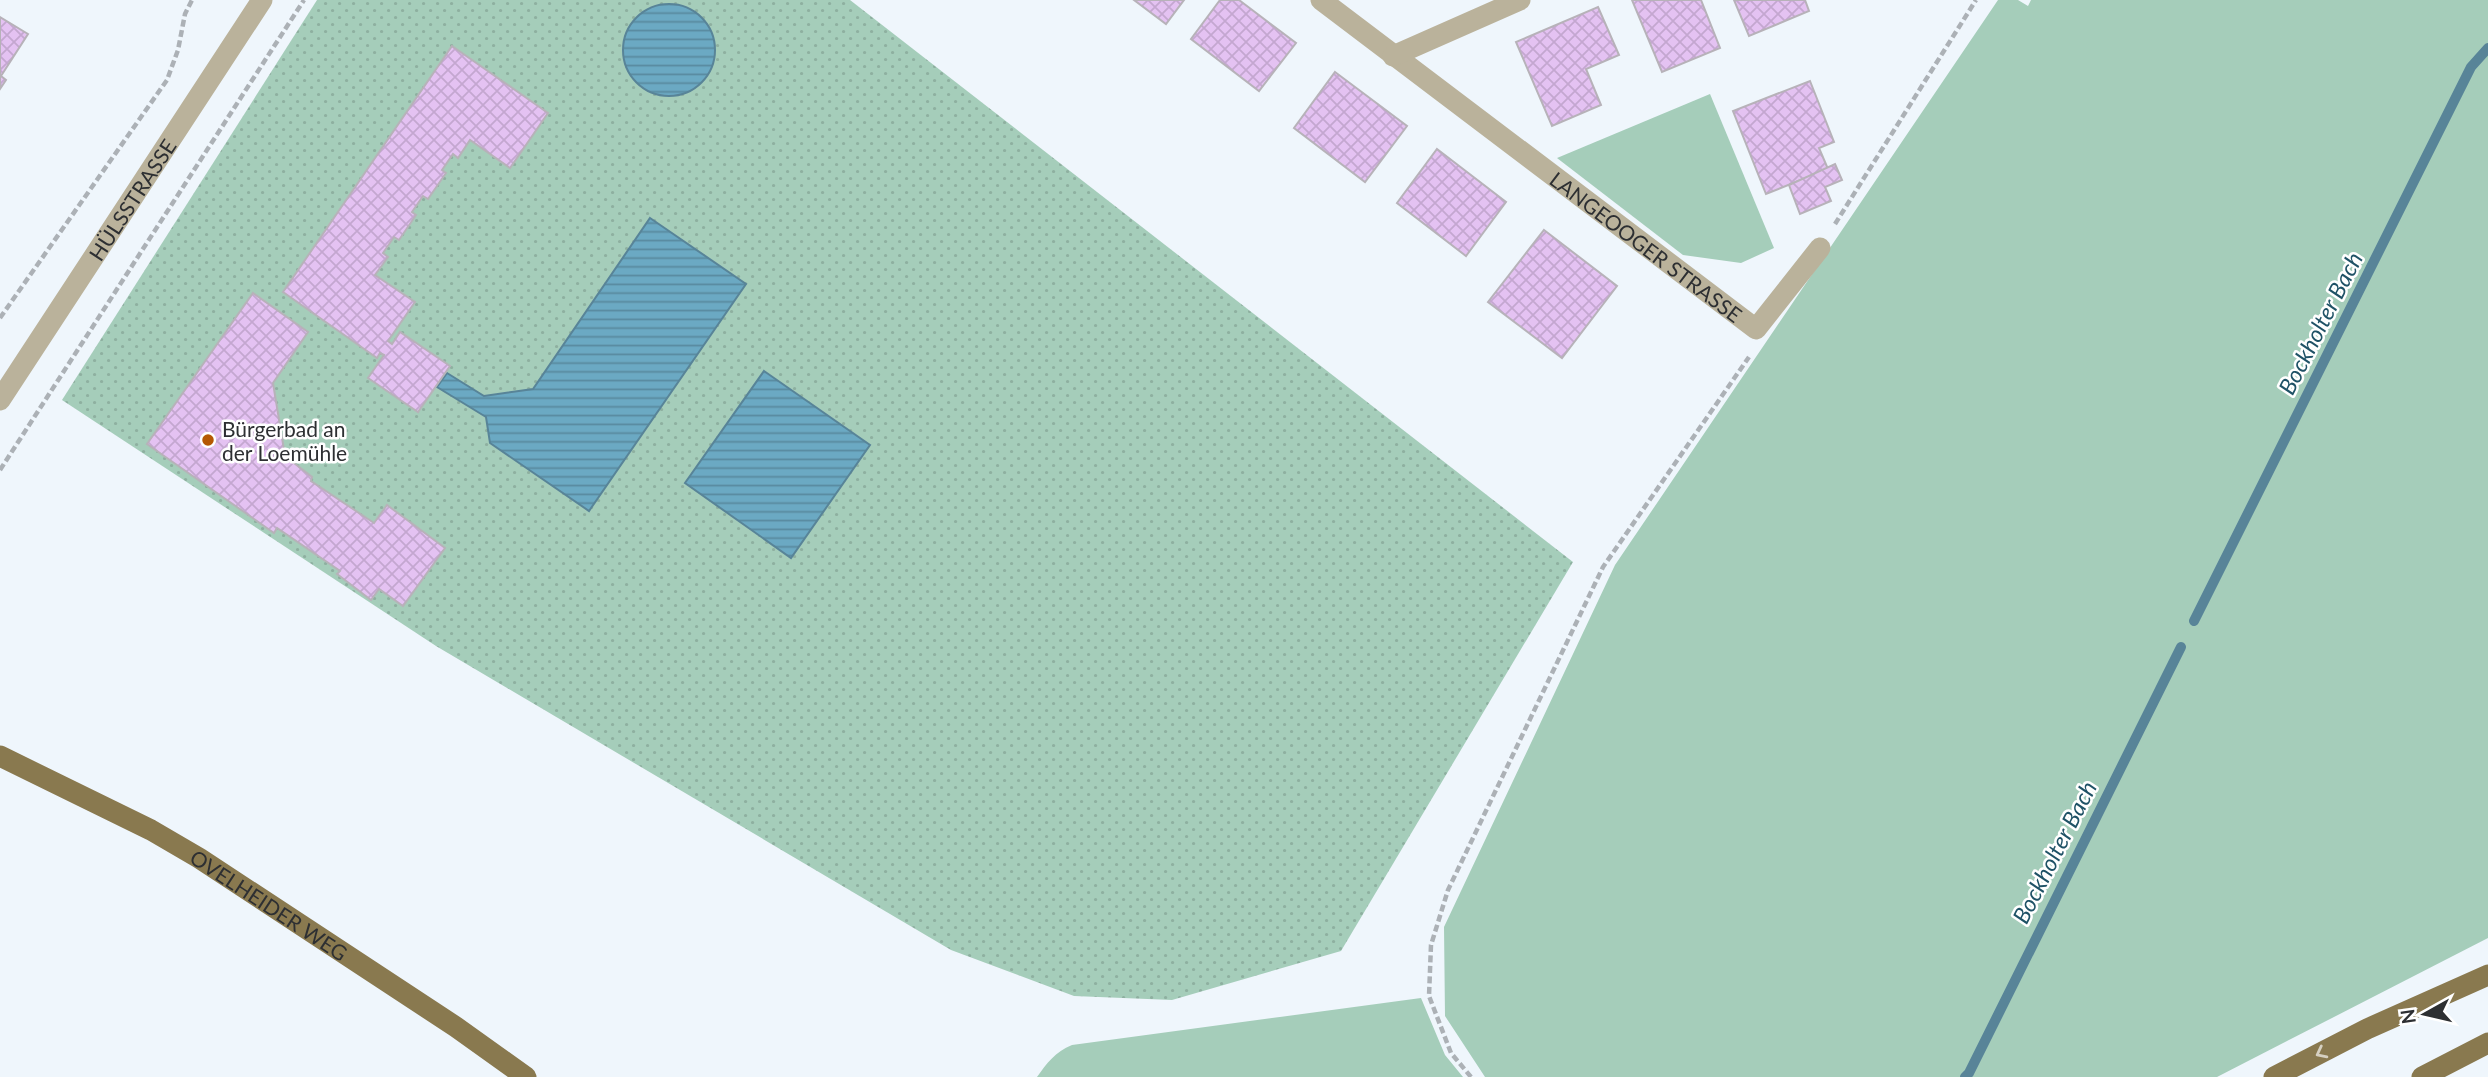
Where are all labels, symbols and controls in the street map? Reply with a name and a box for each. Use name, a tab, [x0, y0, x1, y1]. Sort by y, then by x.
street label: HÜLSSTRASSE	[83, 134, 180, 265]
street label: LANGEOOGER STRASSE	[1546, 166, 1747, 327]
water label: Bockholter Bach	[2272, 247, 2368, 399]
place label: Bürgerbad an der Loemühle	[222, 416, 347, 465]
marker: Bürgerbad an der Loemühle	[200, 432, 216, 448]
water label: Bockholter Bach	[2006, 776, 2102, 928]
street label: OVELHEIDER WEG	[186, 844, 353, 965]
north arrow	[2390, 979, 2460, 1049]
text: N	[2395, 1008, 2420, 1025]
one-way arrow	[2316, 1045, 2328, 1059]

